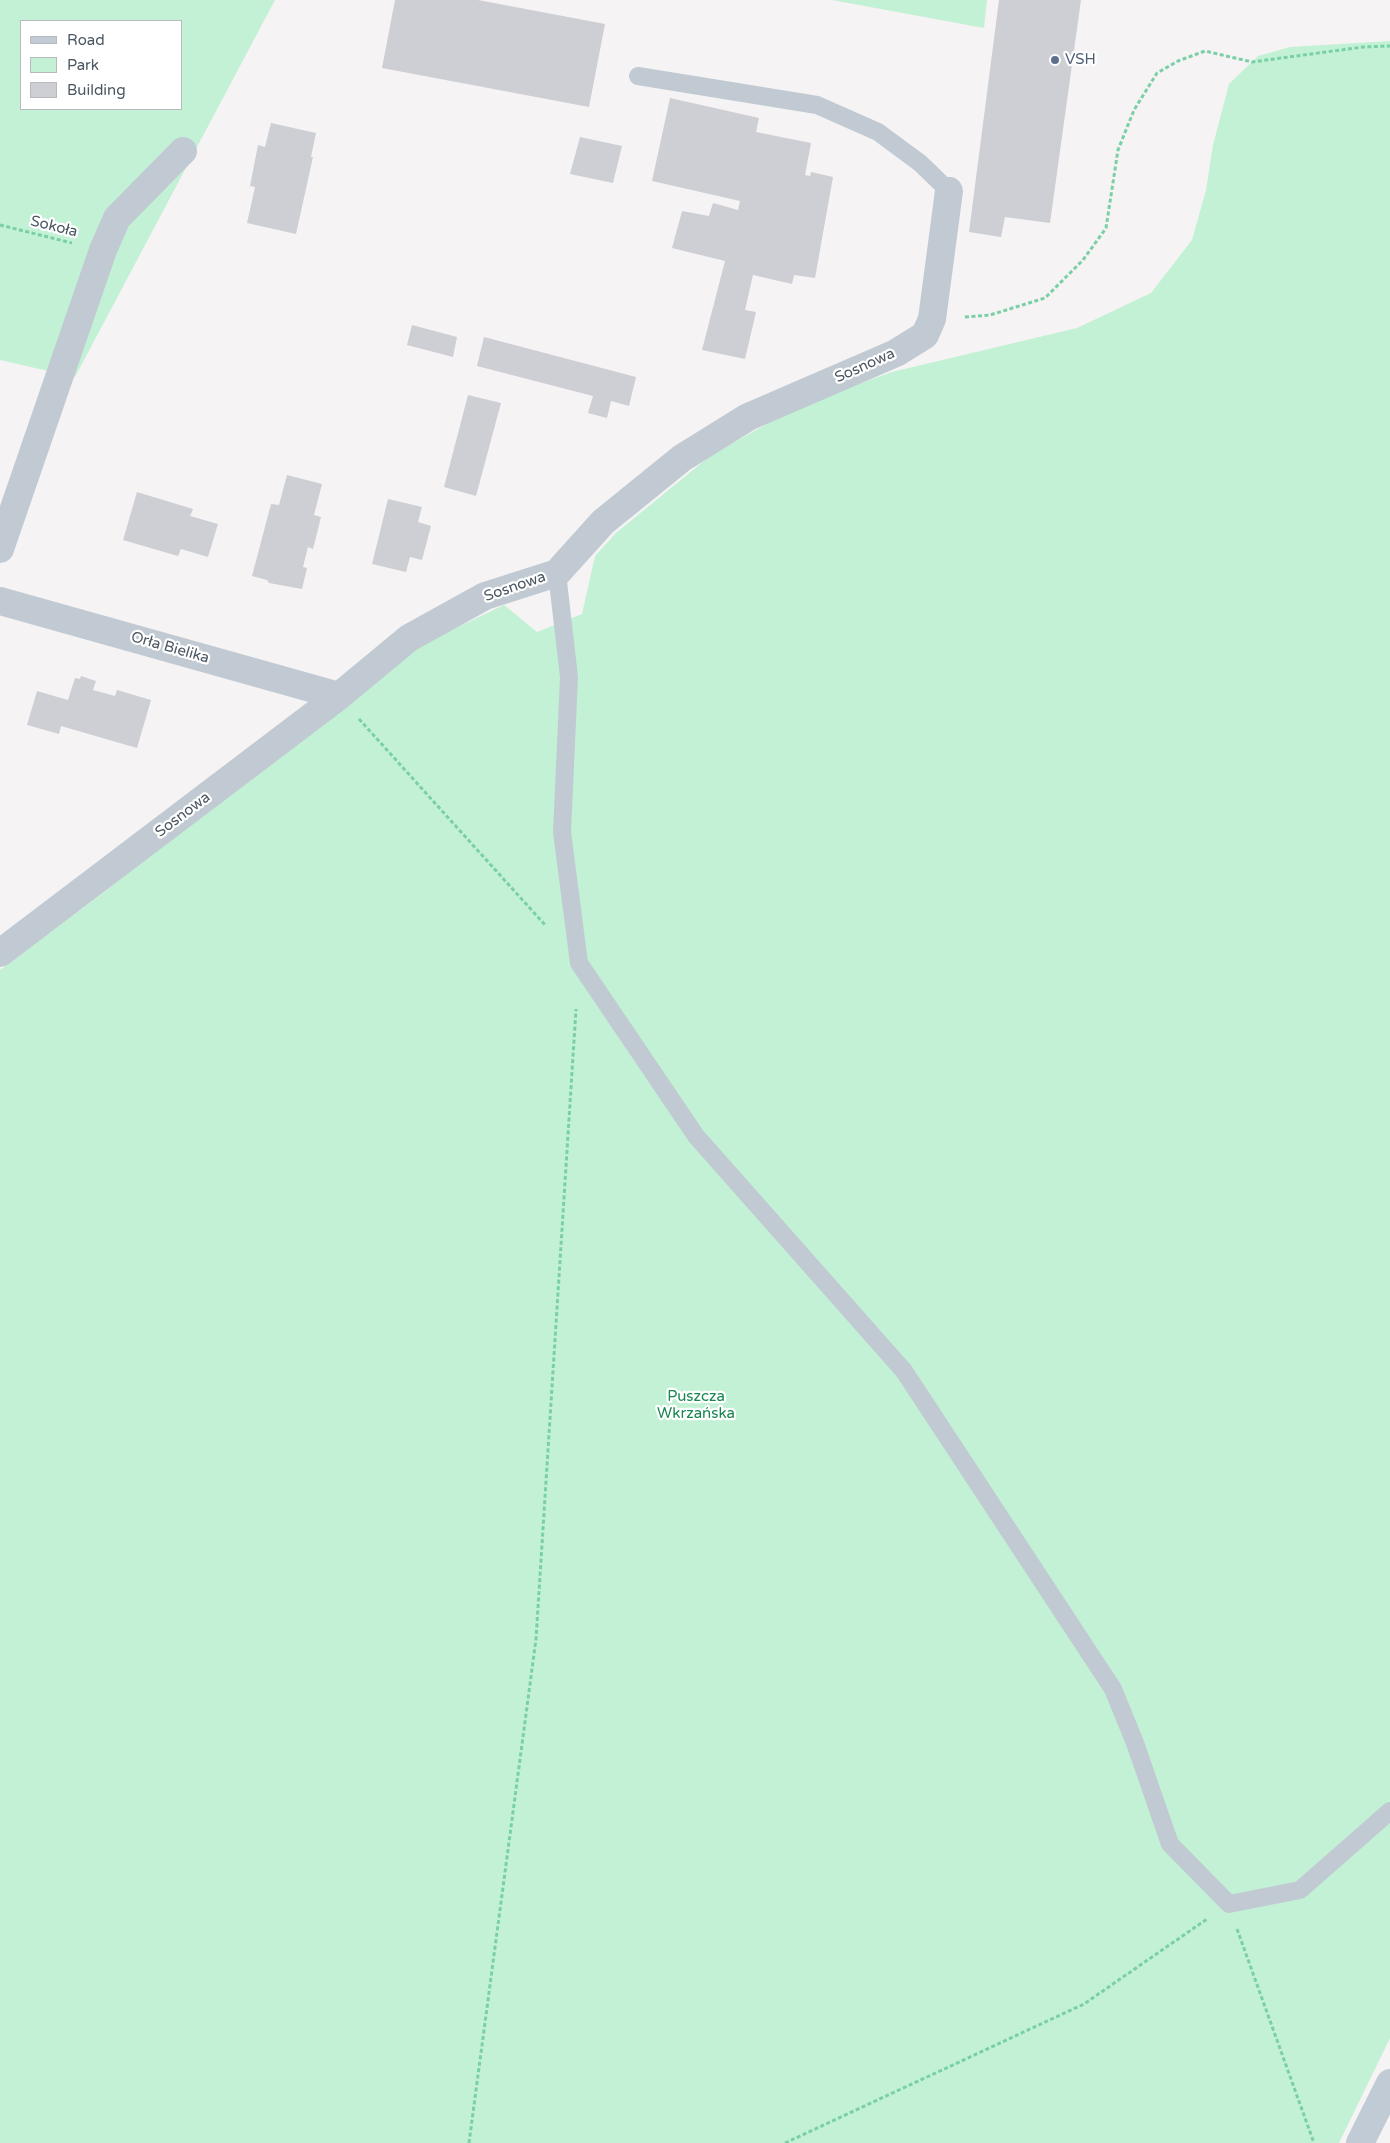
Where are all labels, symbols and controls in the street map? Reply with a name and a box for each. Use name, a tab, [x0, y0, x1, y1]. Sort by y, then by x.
legend	[20, 20, 182, 110]
text: Road	[67, 31, 105, 49]
place label: VSH	[1065, 51, 1096, 69]
marker: VSH	[1049, 54, 1061, 66]
text: Park	[67, 56, 99, 74]
text: Building	[67, 81, 126, 99]
street label: Sokoła	[29, 212, 79, 242]
street label: Sosnowa	[832, 345, 898, 387]
street label: Sosnowa	[482, 568, 548, 606]
street label: Orła Bielika	[129, 628, 211, 668]
street label: Sosnowa	[152, 789, 214, 841]
park label: Puszcza Wkrzańska	[657, 1388, 735, 1423]

